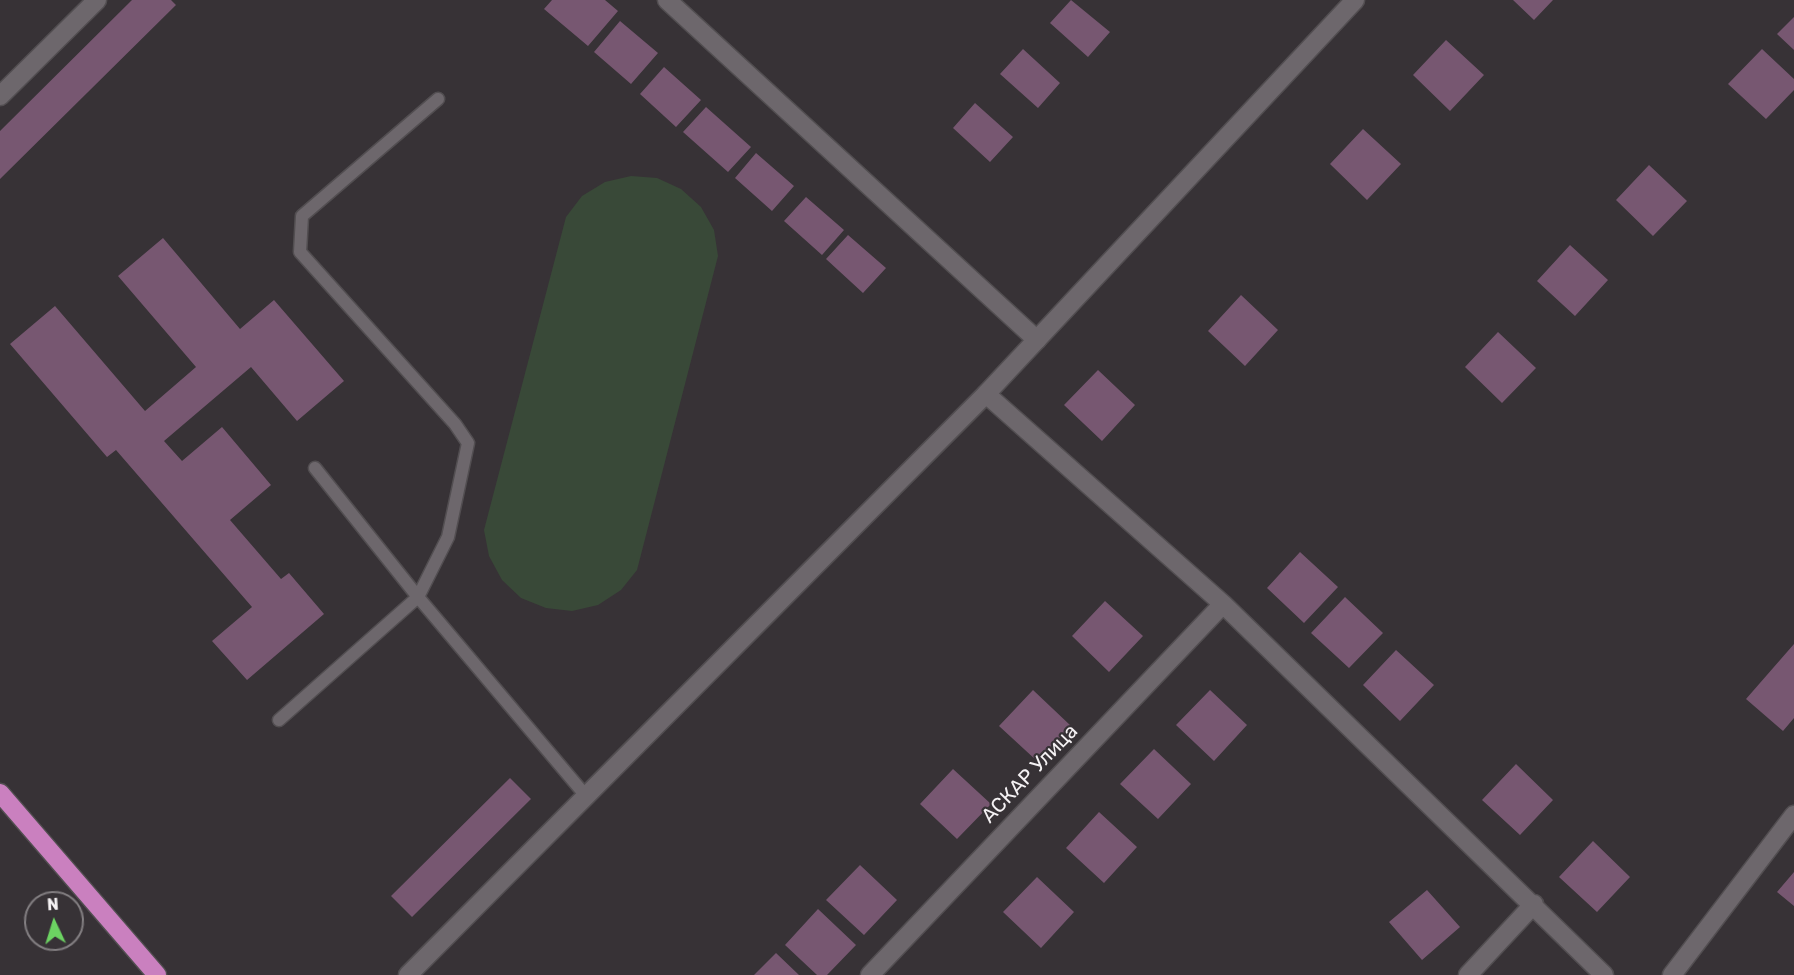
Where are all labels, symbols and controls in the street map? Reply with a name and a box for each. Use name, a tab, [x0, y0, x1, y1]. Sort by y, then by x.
street label: АСКАР Улица	[977, 720, 1083, 828]
north arrow	[24, 891, 84, 951]
text: N	[46, 895, 59, 914]

